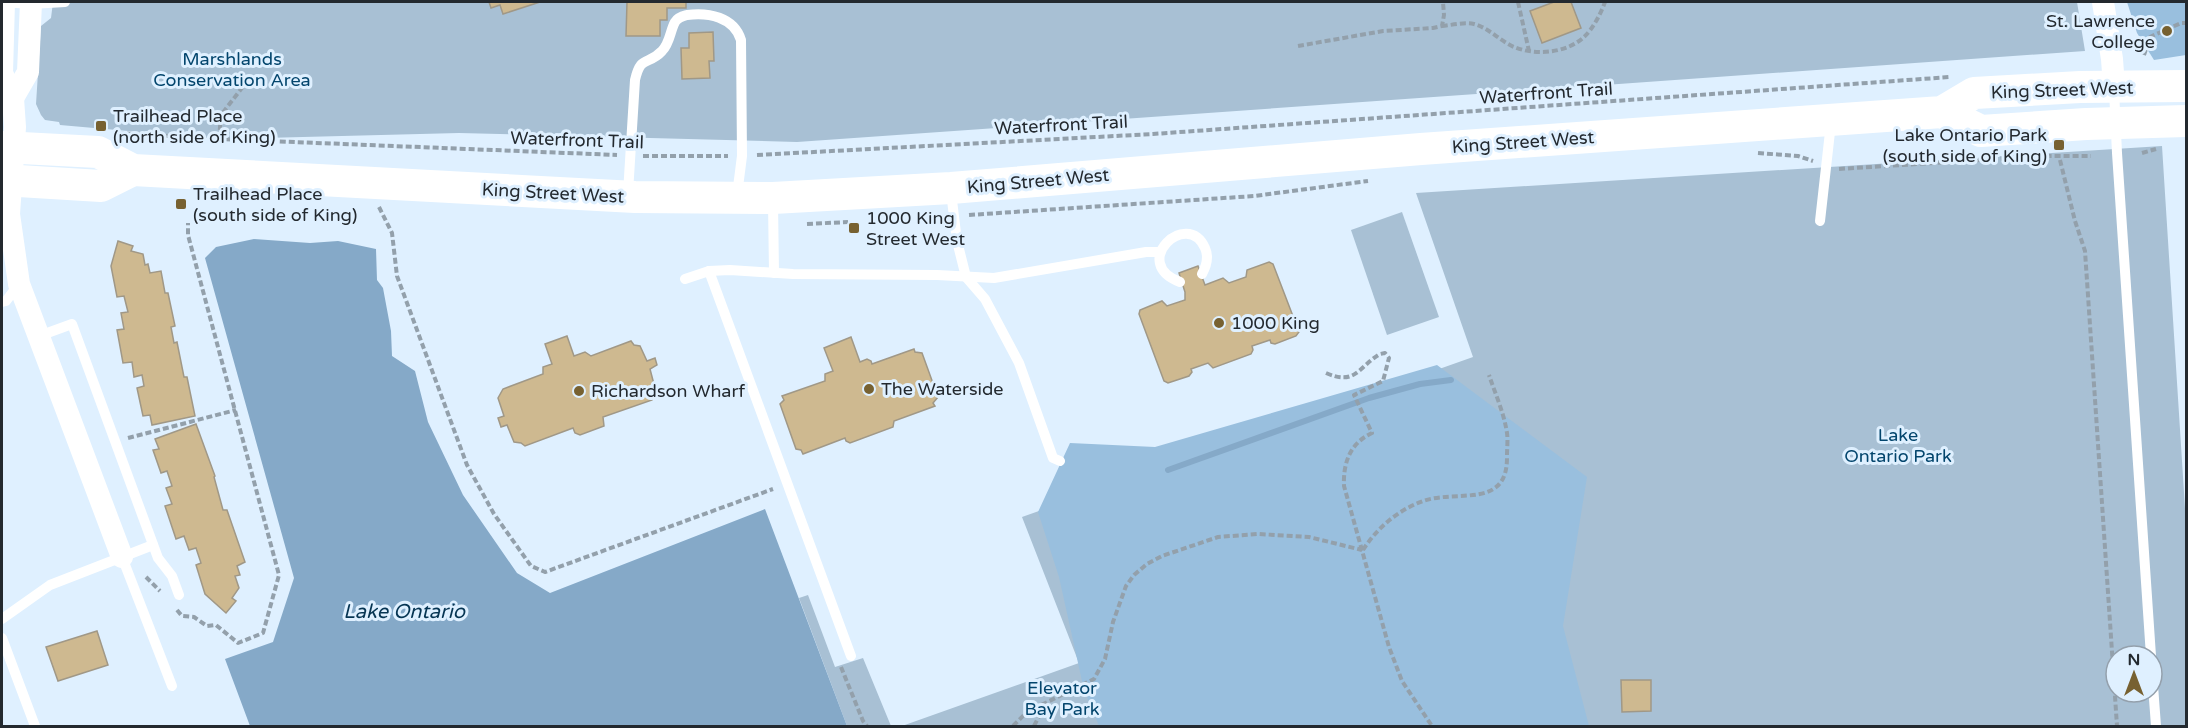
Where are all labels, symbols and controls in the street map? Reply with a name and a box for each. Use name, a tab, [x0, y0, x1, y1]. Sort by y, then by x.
place label: St. Lawrence College	[2046, 10, 2155, 53]
marker: St. Lawrence College	[2160, 24, 2174, 38]
park label: Marshlands Conservation Area	[153, 48, 311, 91]
street label: Waterfront Trail	[1478, 77, 1614, 109]
street label: King Street West	[1990, 77, 2134, 103]
place label: Trailhead Place (north side of King)	[113, 105, 276, 148]
street label: Waterfront Trail	[994, 111, 1128, 139]
marker: Trailhead Place (north side of King)	[94, 119, 108, 133]
place label: Lake Ontario Park (south side of King)	[1883, 124, 2047, 167]
street label: King Street West	[1451, 126, 1595, 158]
street label: Waterfront Trail	[510, 127, 644, 153]
marker: Lake Ontario Park (south side of King)	[2052, 138, 2066, 152]
street label: King Street West	[966, 164, 1110, 198]
street label: King Street West	[481, 178, 625, 208]
place label: Trailhead Place (south side of King)	[193, 183, 357, 226]
marker: Trailhead Place (south side of King)	[174, 197, 188, 211]
place label: 1000 King Street West	[866, 207, 965, 250]
marker: 1000 King Street West	[847, 221, 861, 235]
place label: 1000 King	[1231, 312, 1320, 334]
marker: 1000 King	[1212, 316, 1226, 330]
place label: The Waterside	[881, 378, 1004, 400]
place label: Richardson Wharf	[591, 380, 745, 402]
marker: The Waterside	[862, 382, 876, 396]
marker: Richardson Wharf	[572, 384, 586, 398]
park label: Lake Ontario Park	[1844, 424, 1952, 467]
water label: Lake Ontario	[343, 600, 466, 624]
north arrow	[2104, 644, 2164, 704]
text: N	[2128, 650, 2140, 670]
park label: Elevator Bay Park	[1024, 677, 1100, 720]

